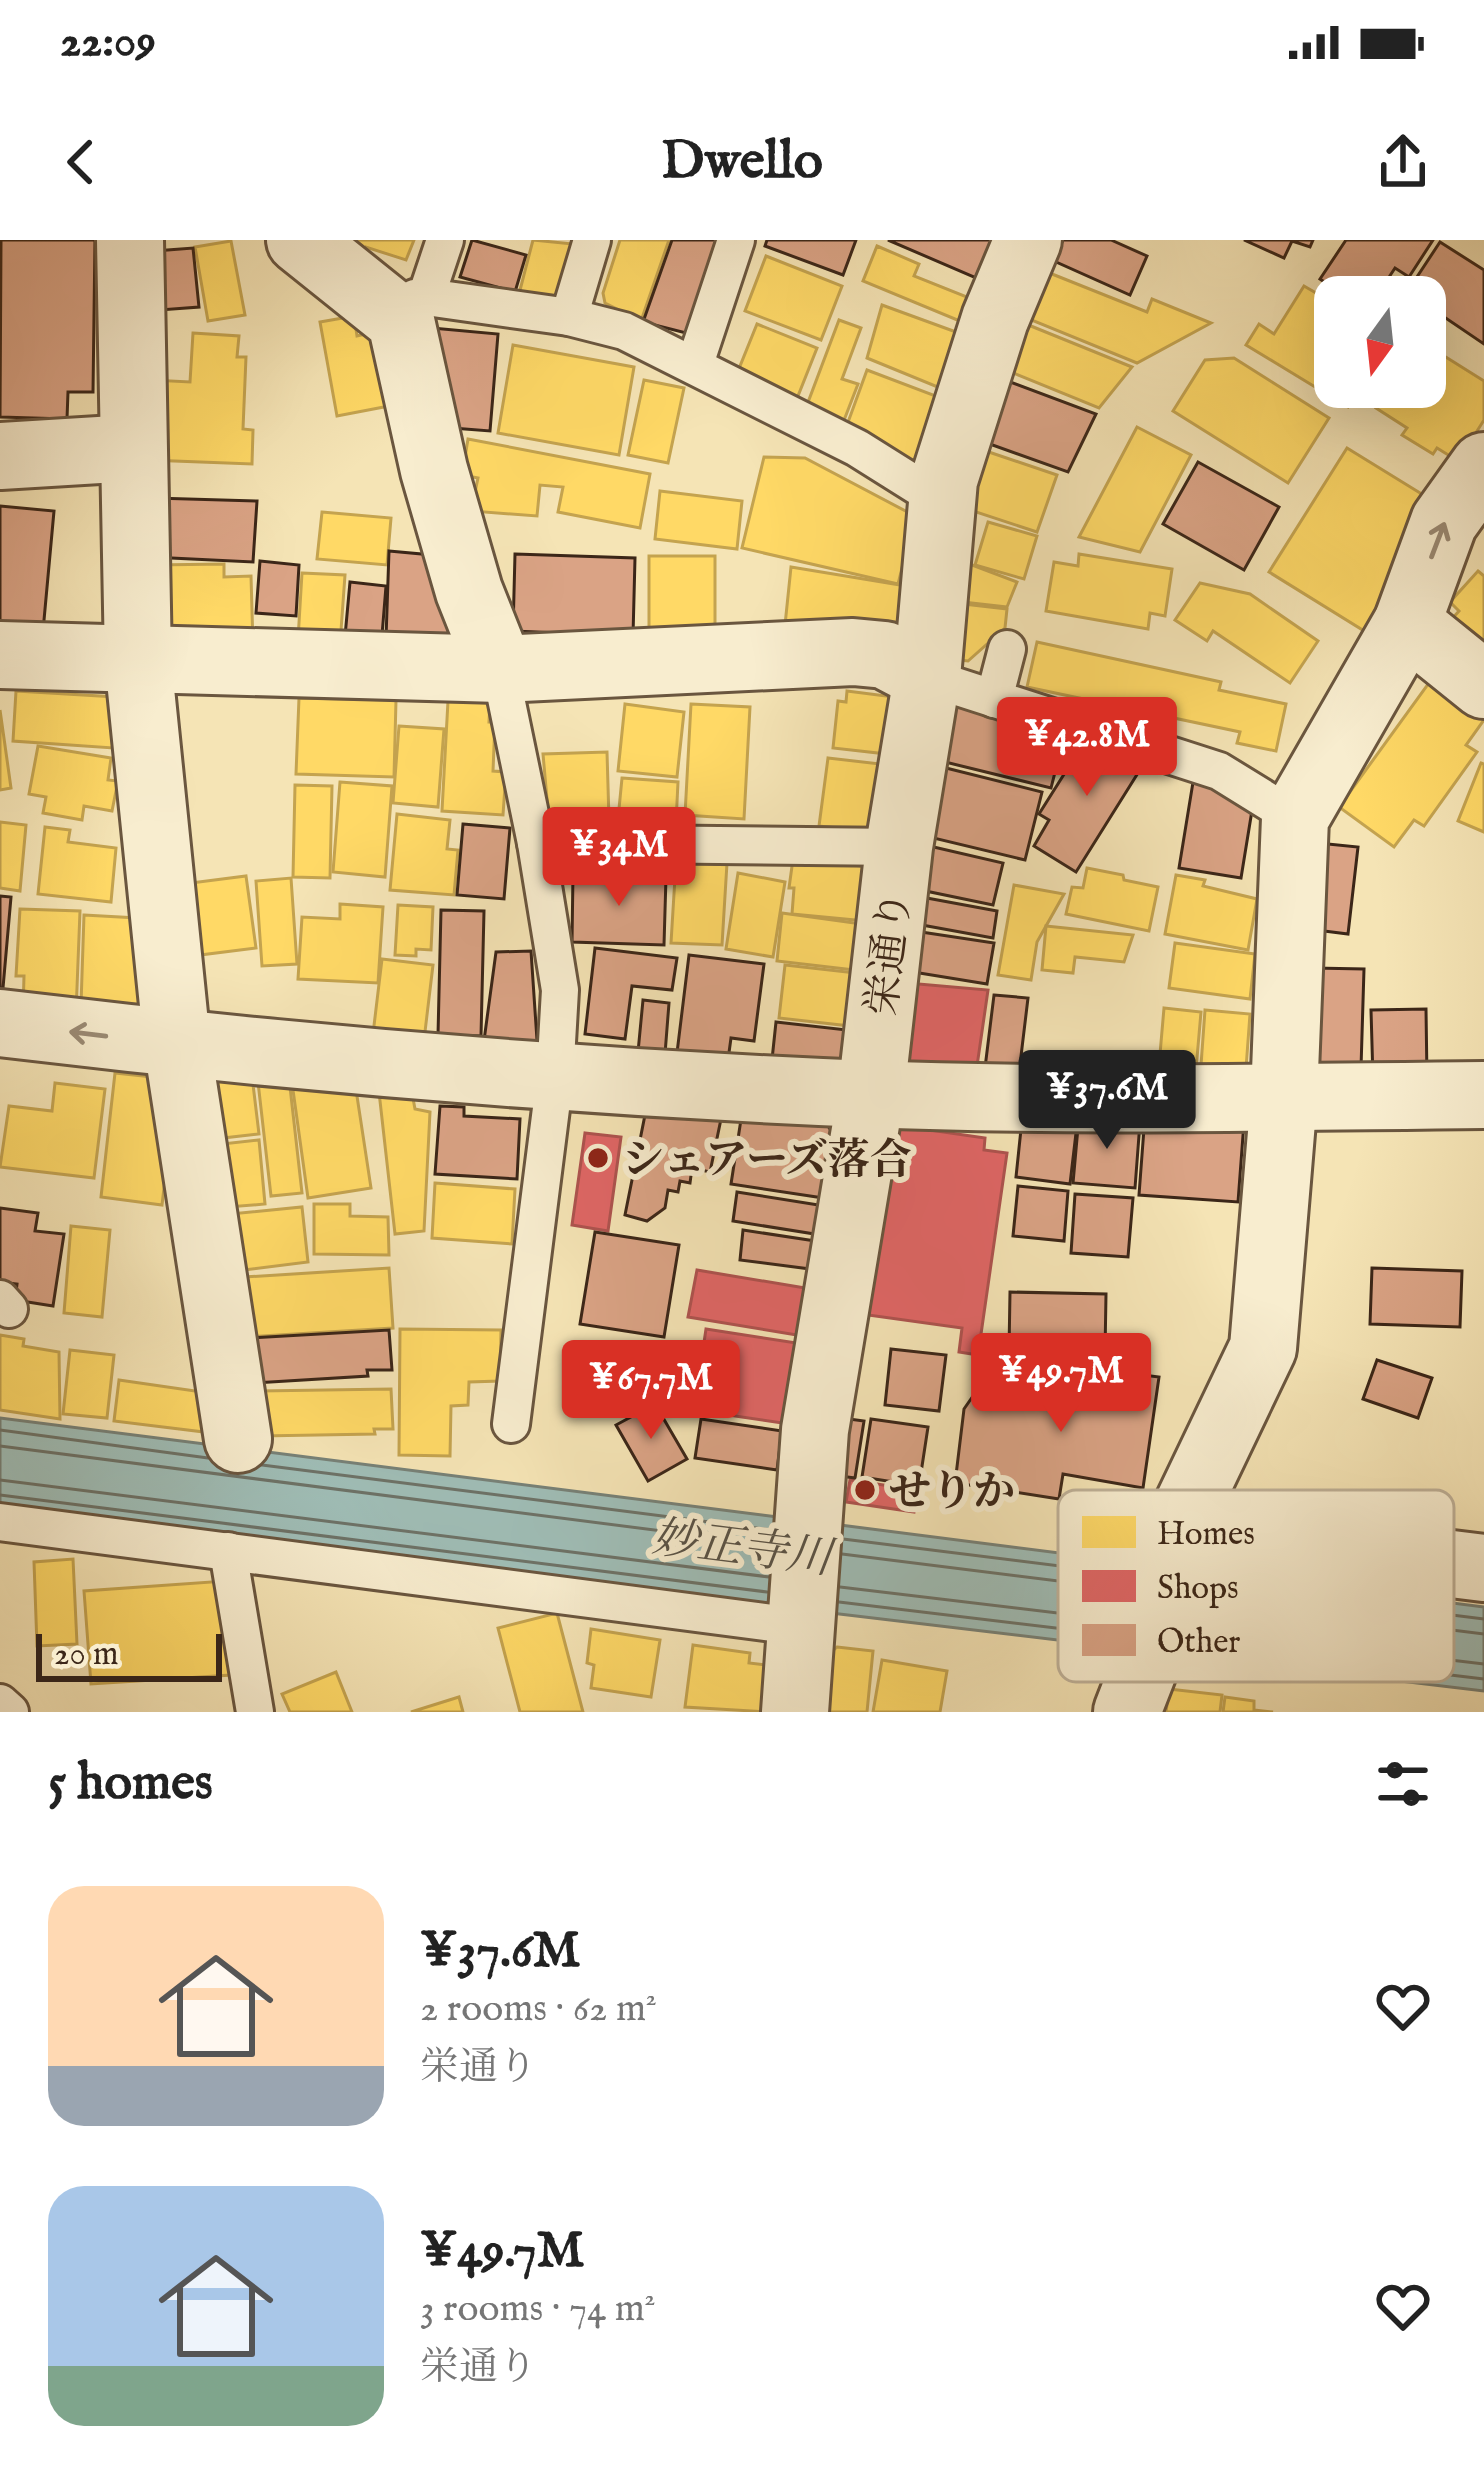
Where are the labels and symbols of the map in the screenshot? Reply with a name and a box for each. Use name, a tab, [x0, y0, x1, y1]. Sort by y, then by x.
north arrow	[1314, 276, 1446, 408]
one-way arrow	[1428, 522, 1450, 559]
pin: ¥42.8M	[989, 697, 1185, 799]
pin: ¥34M	[548, 807, 690, 909]
street label: 栄通り	[856, 888, 924, 1019]
one-way arrow	[70, 1022, 109, 1044]
pin: ¥37.6M	[1009, 1050, 1205, 1152]
place label: シェアーズ落合	[622, 1135, 912, 1188]
marker: シェアーズ落合	[585, 1145, 611, 1171]
pin: ¥49.7M	[963, 1333, 1159, 1435]
pin: ¥67.7M	[553, 1340, 749, 1442]
place label: せりか	[889, 1467, 1015, 1520]
marker: せりか	[852, 1477, 878, 1503]
legend	[1058, 1490, 1454, 1682]
water label: 妙正寺川	[649, 1510, 839, 1589]
text: Homes	[1157, 1514, 1255, 1556]
text: Shops	[1157, 1568, 1239, 1610]
text: Other	[1157, 1622, 1240, 1664]
scale bar	[36, 1628, 222, 1681]

